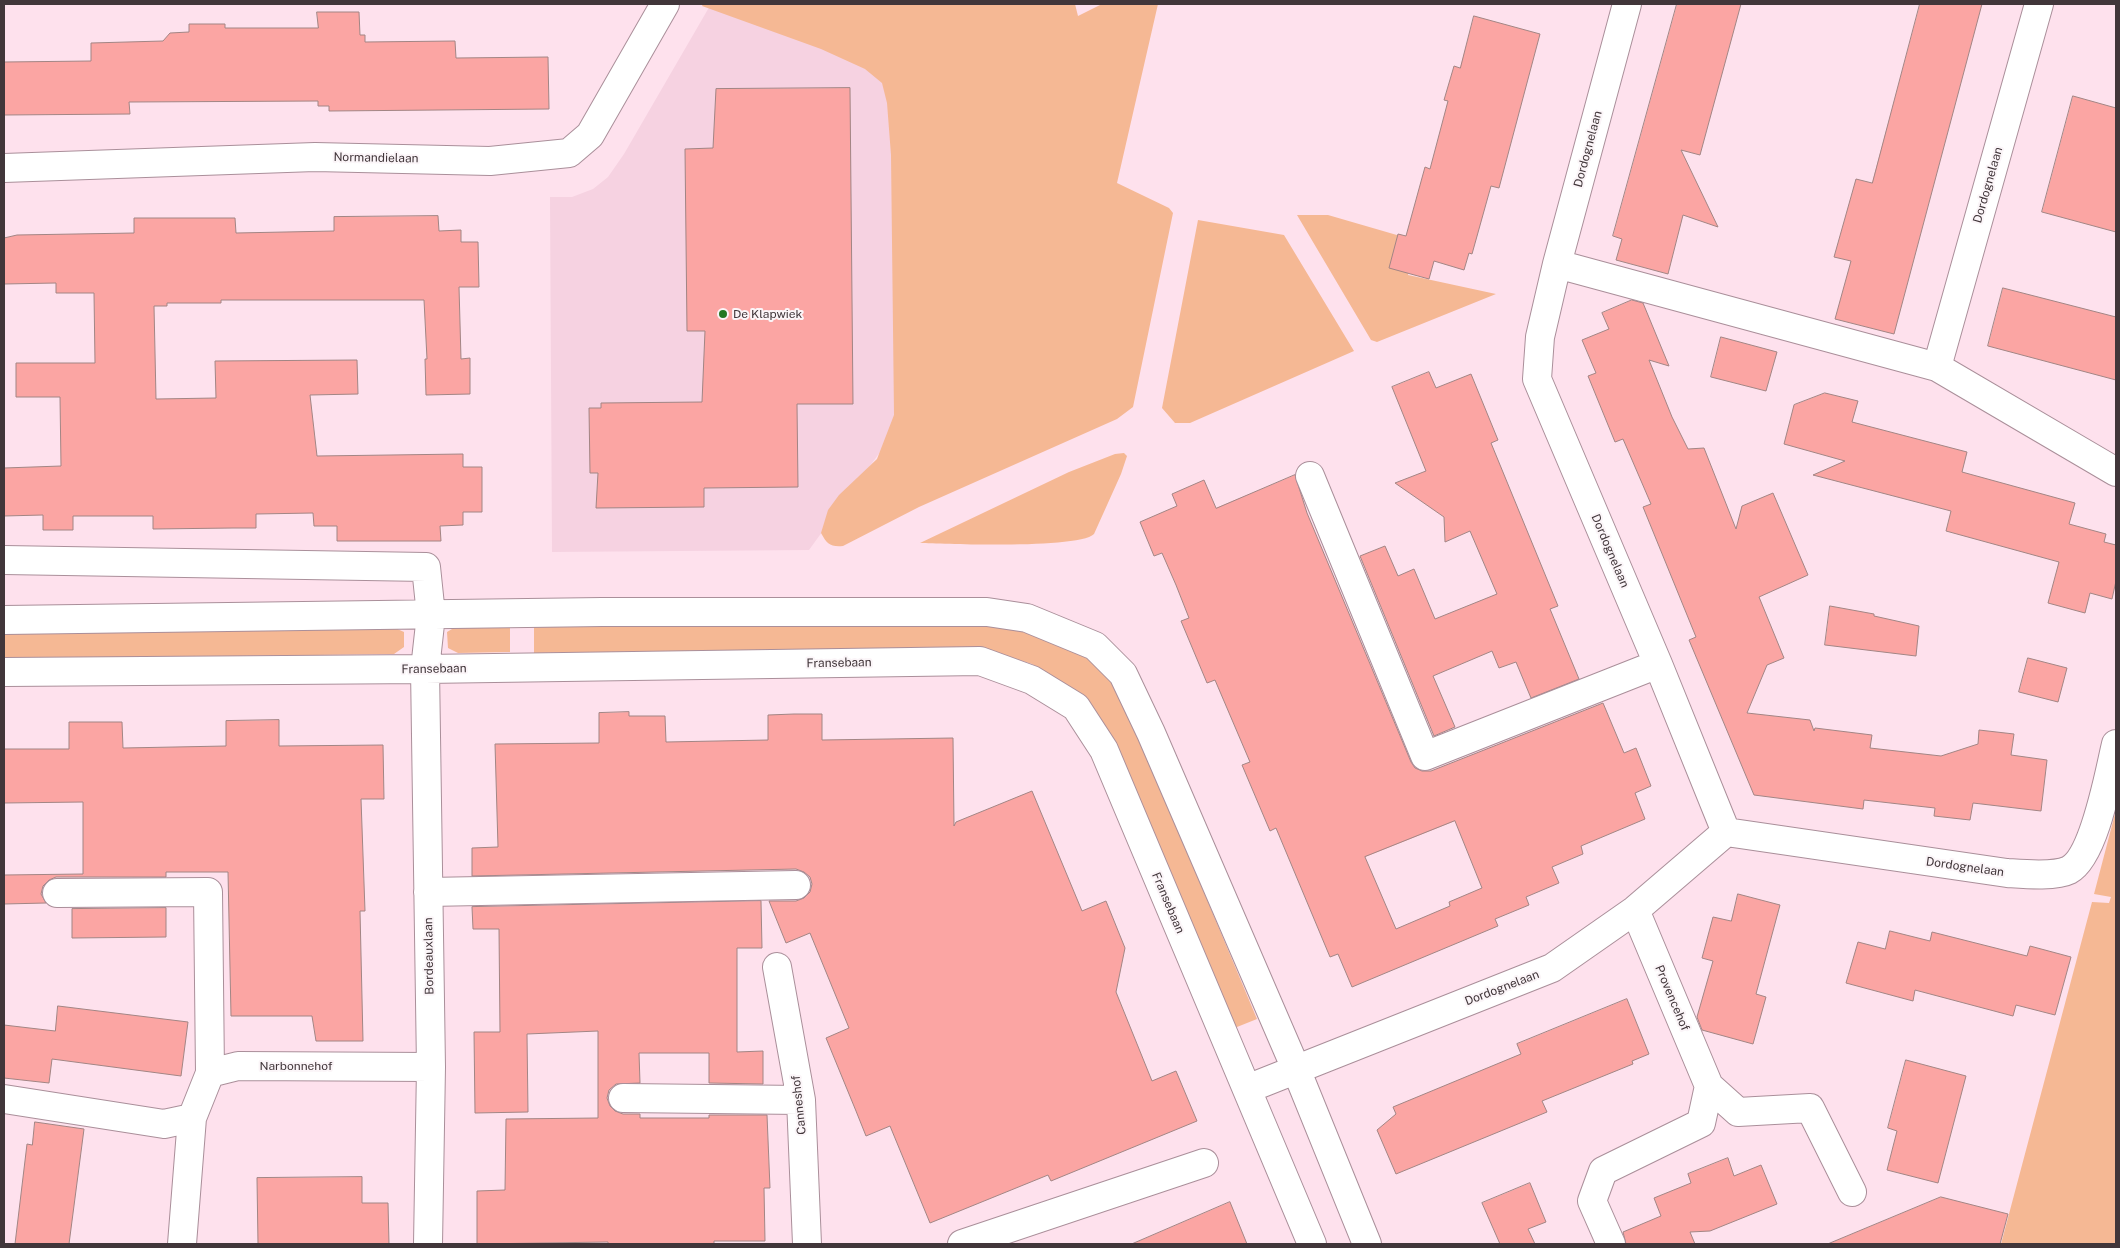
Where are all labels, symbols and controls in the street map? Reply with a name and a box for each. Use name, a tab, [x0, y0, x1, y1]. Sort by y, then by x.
street label: Dordognelaan	[1571, 109, 1605, 189]
street label: Dordognelaan	[1970, 145, 2006, 225]
street label: Normandielaan	[333, 150, 419, 166]
place label: De Klapwiek	[733, 307, 802, 321]
marker: De Klapwiek	[717, 308, 729, 320]
street label: Dordognelaan	[1588, 512, 1632, 590]
street label: Fransebaan	[806, 655, 872, 671]
street label: Fransebaan	[401, 661, 467, 677]
street label: Dordognelaan	[1925, 854, 2005, 880]
street label: Fransebaan	[1149, 870, 1187, 936]
street label: Bordeauxlaan	[421, 917, 437, 995]
street label: Provencehof	[1652, 963, 1692, 1033]
street label: Dordognelaan	[1463, 967, 1541, 1009]
street label: Narbonnehof	[259, 1059, 333, 1073]
street label: Canneshof	[789, 1075, 809, 1135]

